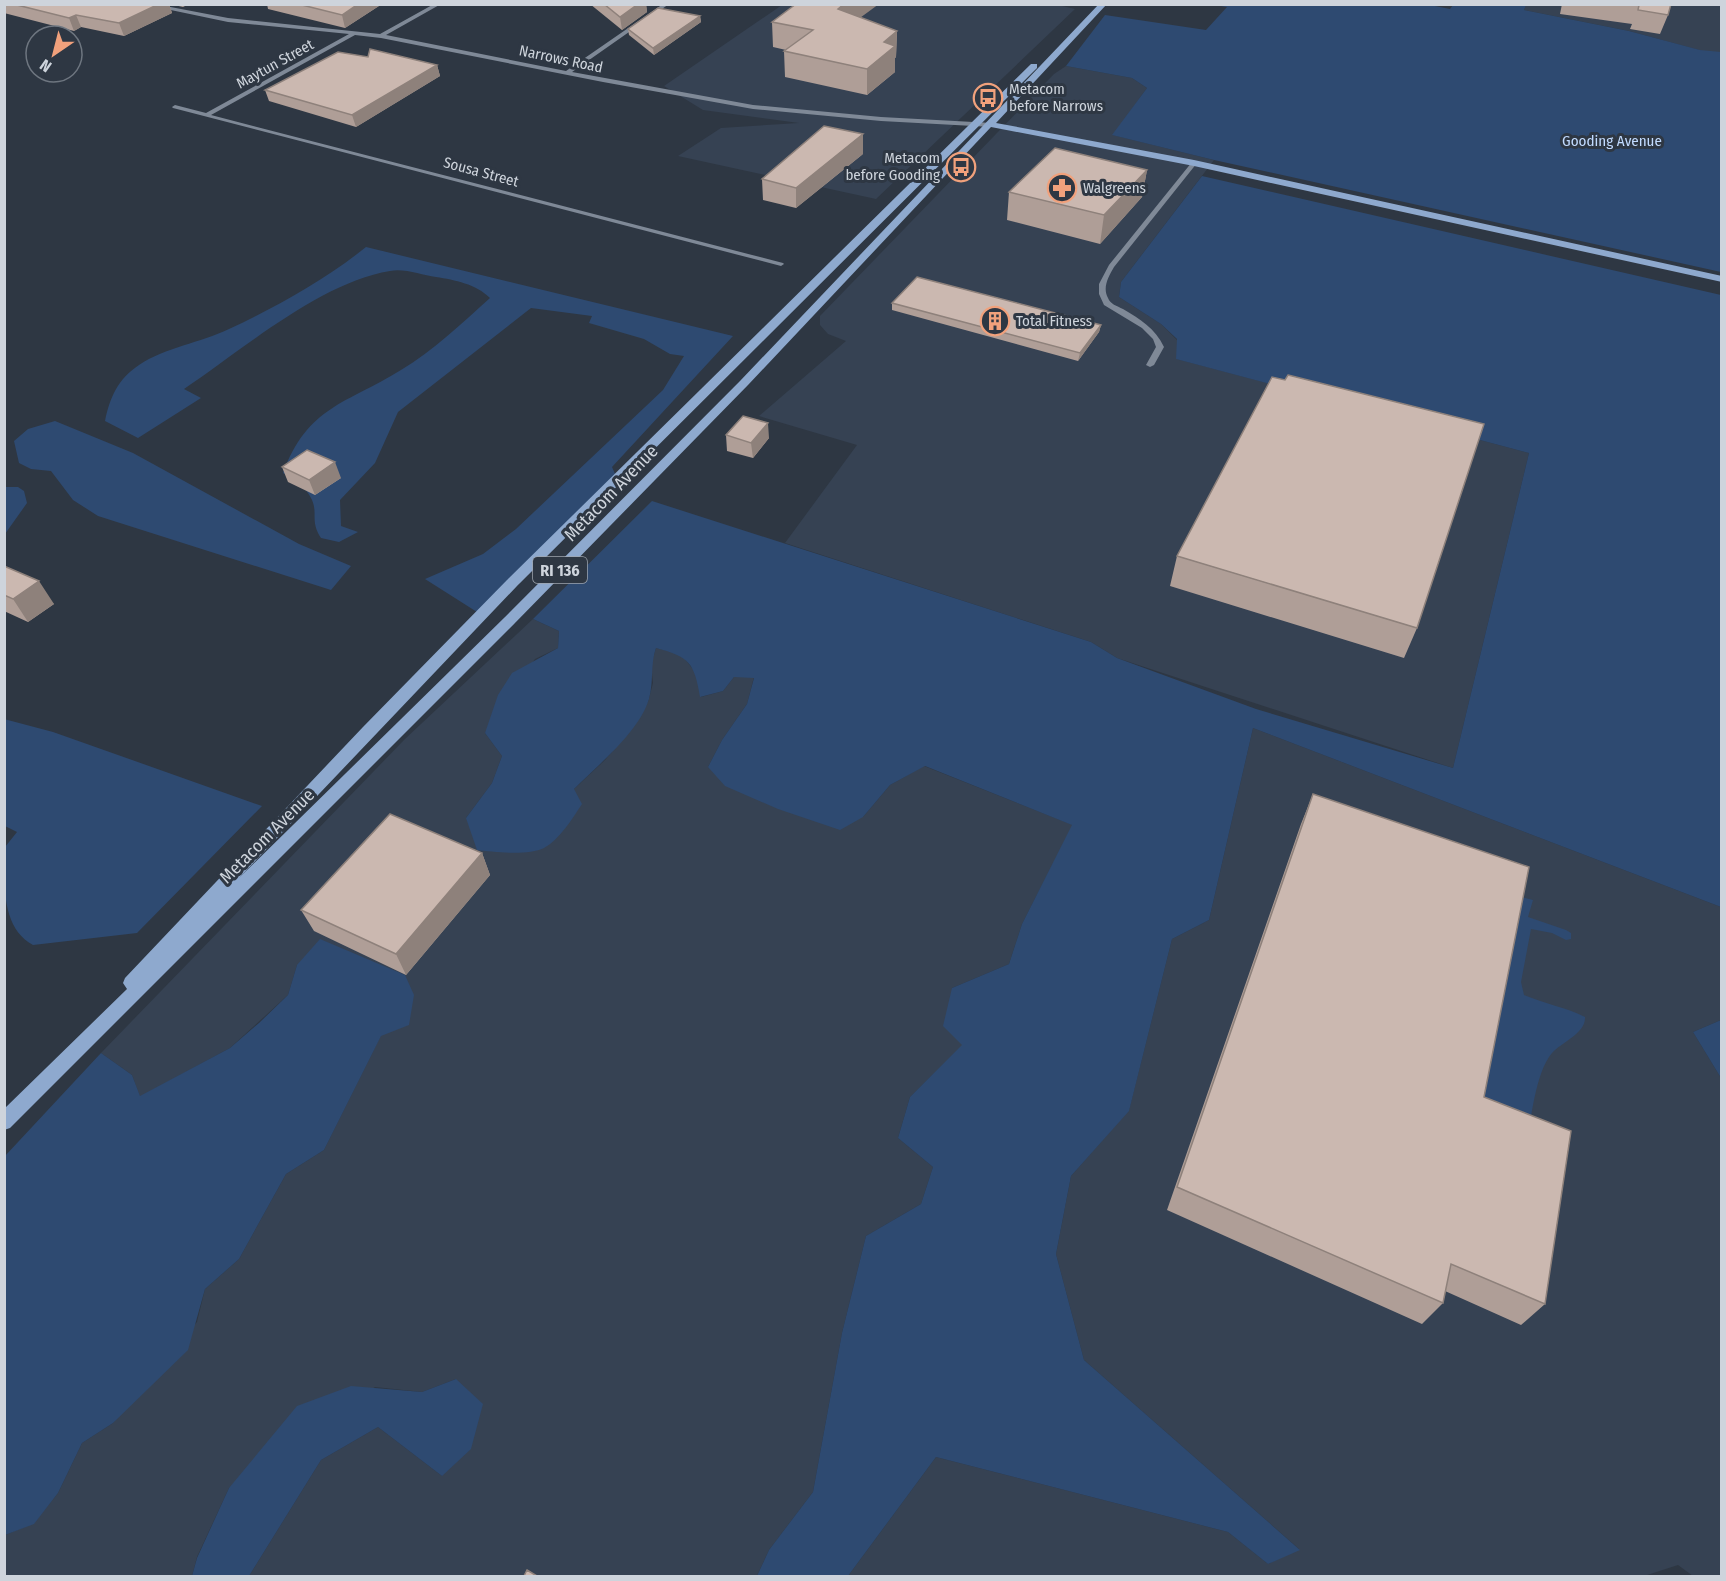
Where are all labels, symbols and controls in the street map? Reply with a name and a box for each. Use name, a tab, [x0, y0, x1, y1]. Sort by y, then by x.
north arrow	[24, 24, 84, 84]
street label: Maytun Street	[233, 35, 317, 93]
street label: Narrows Road	[517, 41, 605, 77]
text: N	[36, 55, 55, 76]
place label: Metacom before Narrows	[1009, 80, 1103, 115]
bus stop icon: Metacom before Narrows	[972, 82, 1004, 114]
park label: Gooding Avenue	[1562, 132, 1662, 150]
place label: Metacom before Gooding	[845, 149, 940, 184]
bus stop icon: Metacom before Gooding	[945, 151, 977, 183]
street label: Sousa Street	[441, 153, 521, 191]
pharmacy icon: Walgreens	[1046, 172, 1078, 204]
place label: Walgreens	[1083, 179, 1146, 197]
building icon: Total Fitness	[979, 305, 1011, 337]
place label: Total Fitness	[1016, 312, 1092, 330]
street label: Metacom Avenue	[560, 440, 662, 546]
road number: RI 136	[533, 557, 587, 583]
street label: Metacom Avenue	[215, 784, 319, 888]

